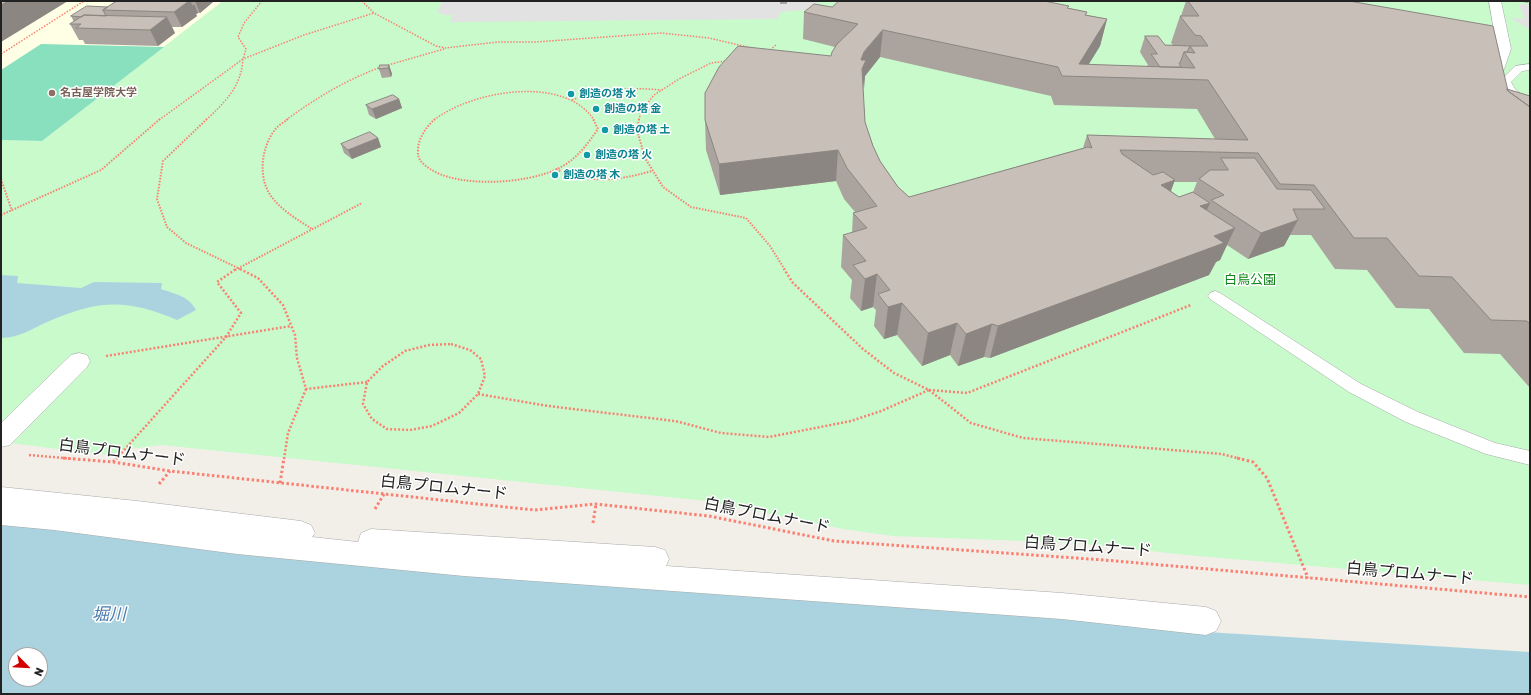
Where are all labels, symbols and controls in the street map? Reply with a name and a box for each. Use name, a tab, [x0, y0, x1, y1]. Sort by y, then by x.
place label: 名古屋学院大学	[60, 86, 137, 100]
place label: 創造の塔 水	[579, 87, 636, 101]
marker: 名古屋学院大学	[47, 88, 57, 98]
marker: 創造の塔 水	[566, 89, 576, 99]
place label: 創造の塔 金	[604, 102, 661, 116]
marker: 創造の塔 金	[591, 104, 601, 114]
place label: 創造の塔 土	[613, 123, 670, 137]
marker: 創造の塔 土	[600, 125, 610, 135]
place label: 創造の塔 火	[595, 148, 652, 162]
marker: 創造の塔 火	[582, 150, 592, 160]
place label: 創造の塔 木	[563, 168, 620, 182]
marker: 創造の塔 木	[550, 170, 560, 180]
park label: 白鳥公園	[1224, 272, 1276, 288]
street label: 白鳥プロムナード	[57, 436, 187, 470]
street label: 白鳥プロムナード	[379, 472, 509, 504]
street label: 白鳥プロムナード	[702, 494, 832, 538]
street label: 白鳥プロムナード	[1023, 533, 1153, 561]
street label: 白鳥プロムナード	[1345, 559, 1475, 589]
water label: 堀川	[92, 605, 126, 625]
north arrow	[8, 647, 48, 687]
text: N	[31, 665, 46, 678]

